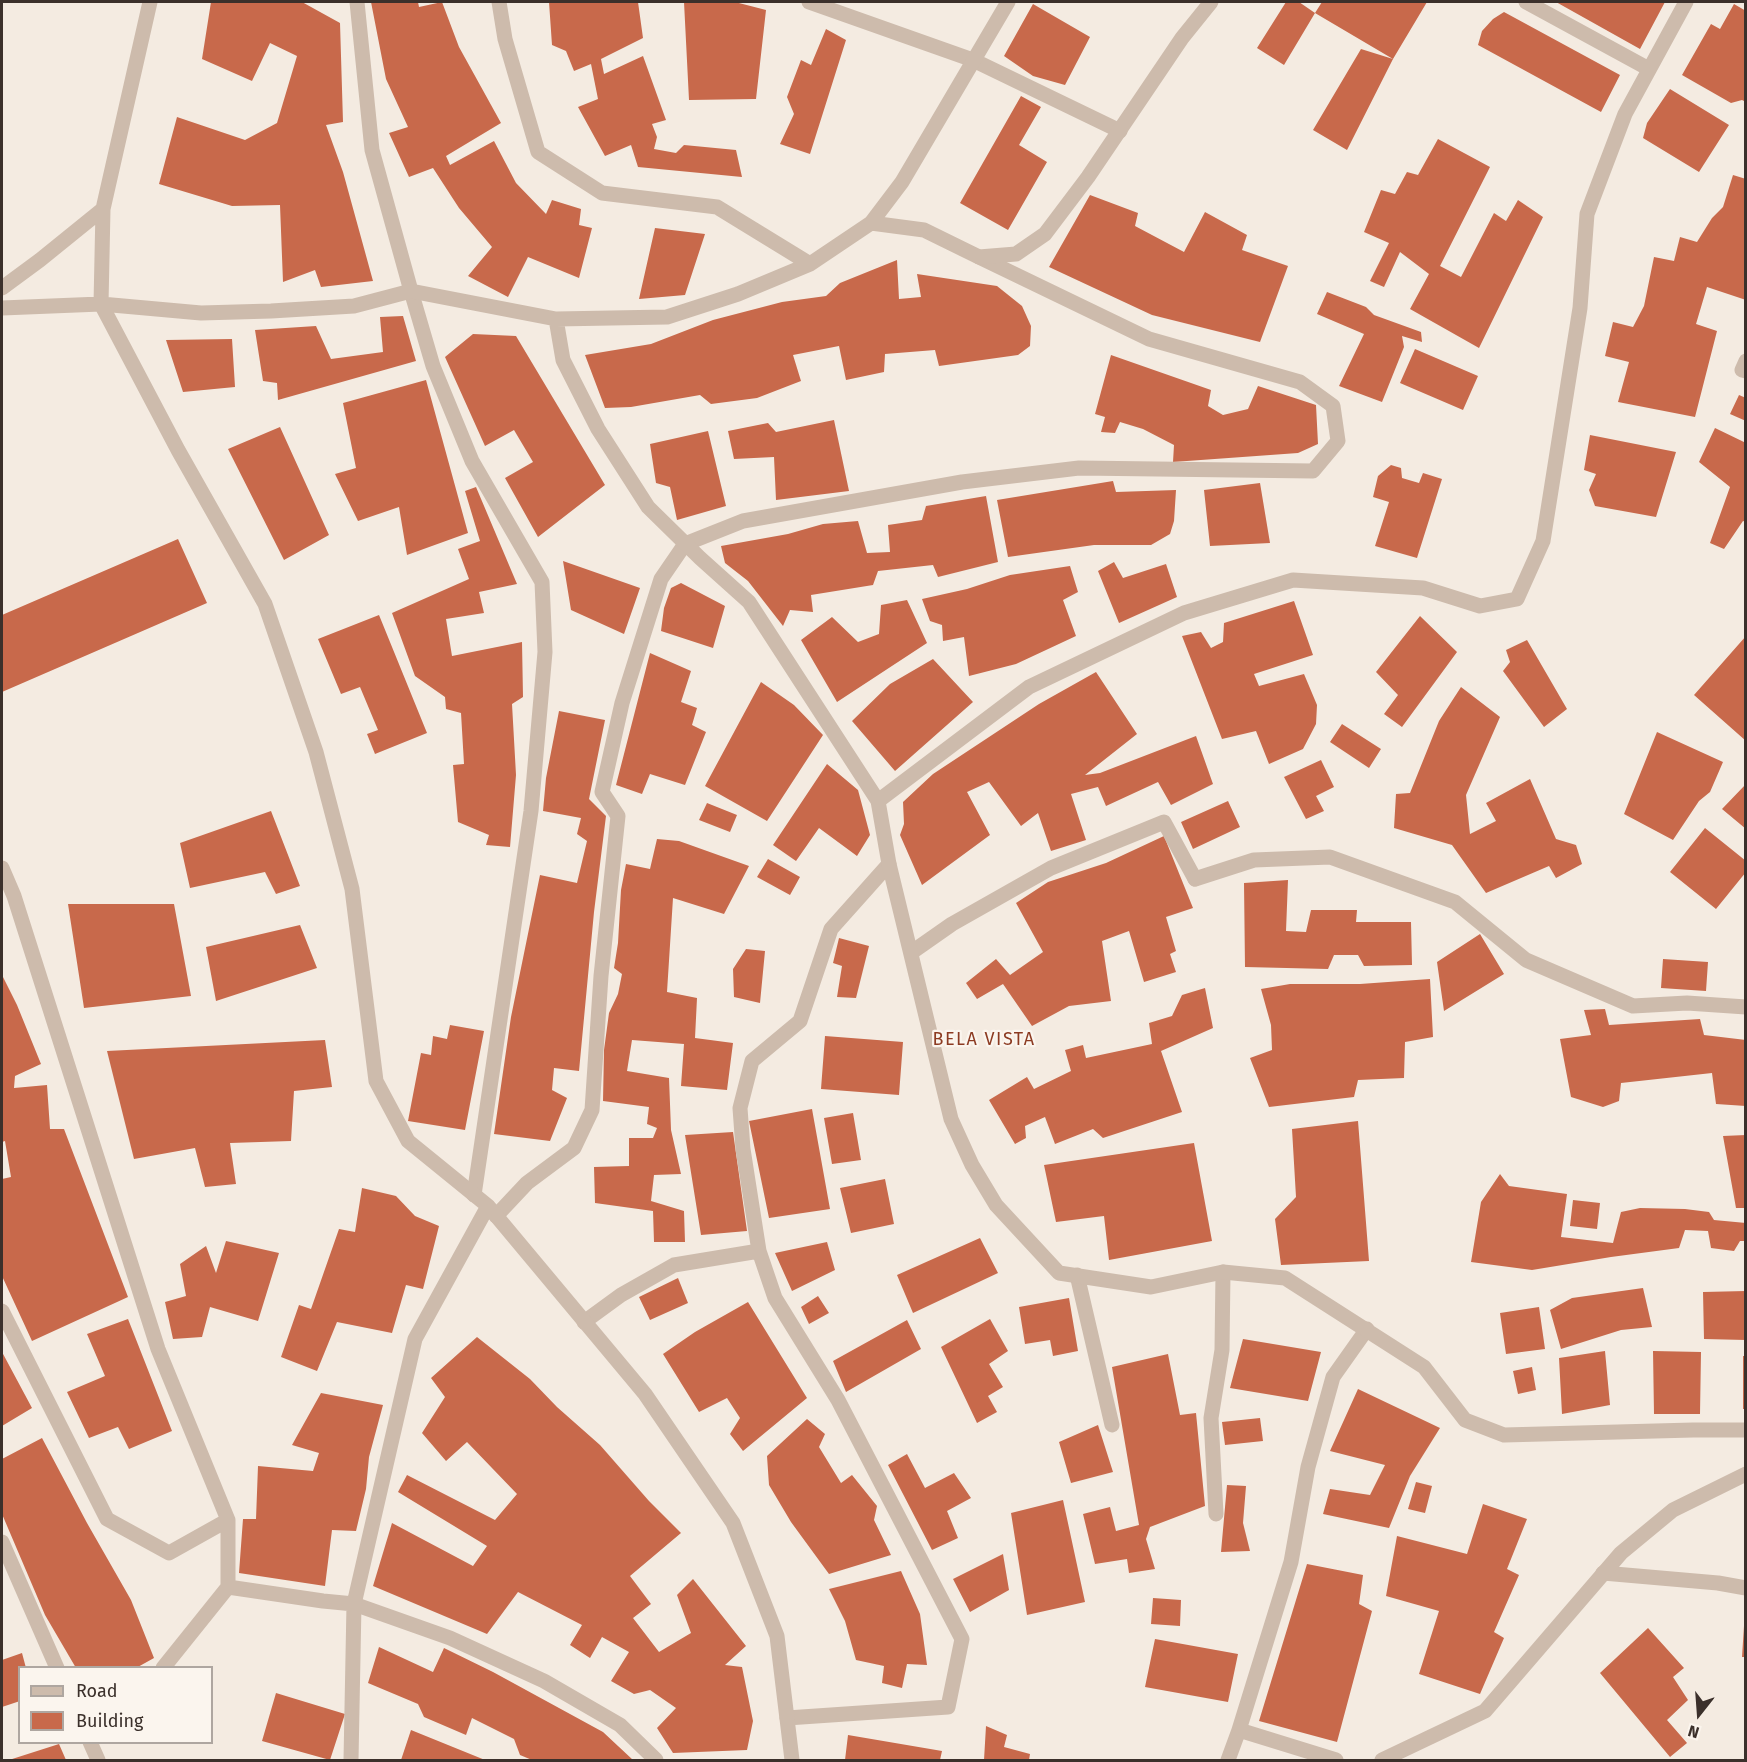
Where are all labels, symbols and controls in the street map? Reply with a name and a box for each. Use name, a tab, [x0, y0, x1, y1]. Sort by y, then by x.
district label: BELA VISTA	[932, 1029, 1036, 1051]
legend	[18, 1666, 213, 1744]
text: Road	[76, 1680, 118, 1702]
north arrow	[1669, 1684, 1729, 1744]
text: Building	[76, 1710, 143, 1732]
text: N	[1686, 1721, 1701, 1742]

